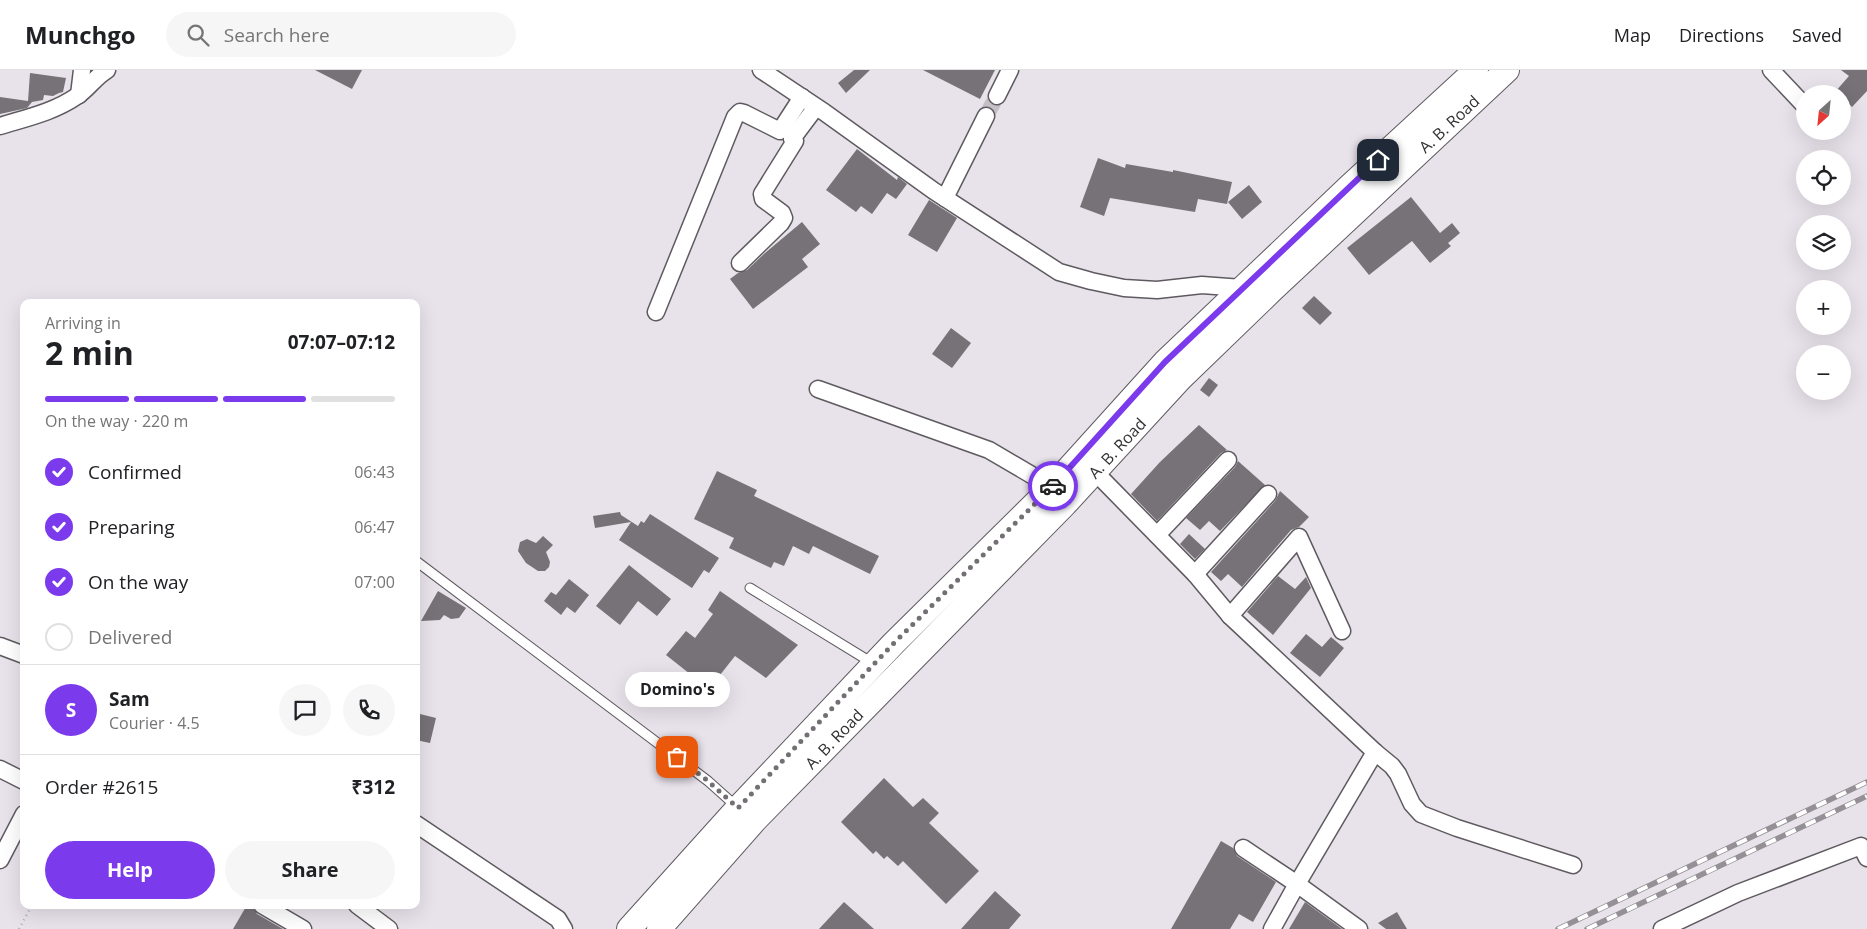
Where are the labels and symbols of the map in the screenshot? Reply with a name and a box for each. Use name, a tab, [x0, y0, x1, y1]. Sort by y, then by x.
north arrow	[1796, 85, 1851, 140]
street label: A. B. Road	[1414, 90, 1484, 158]
pin	[1357, 139, 1399, 181]
street label: A. B. Road	[1083, 413, 1151, 483]
courier	[1028, 461, 1078, 511]
callout: Domino's	[624, 672, 730, 707]
street label: A. B. Road	[800, 704, 868, 774]
pin	[656, 736, 698, 778]

